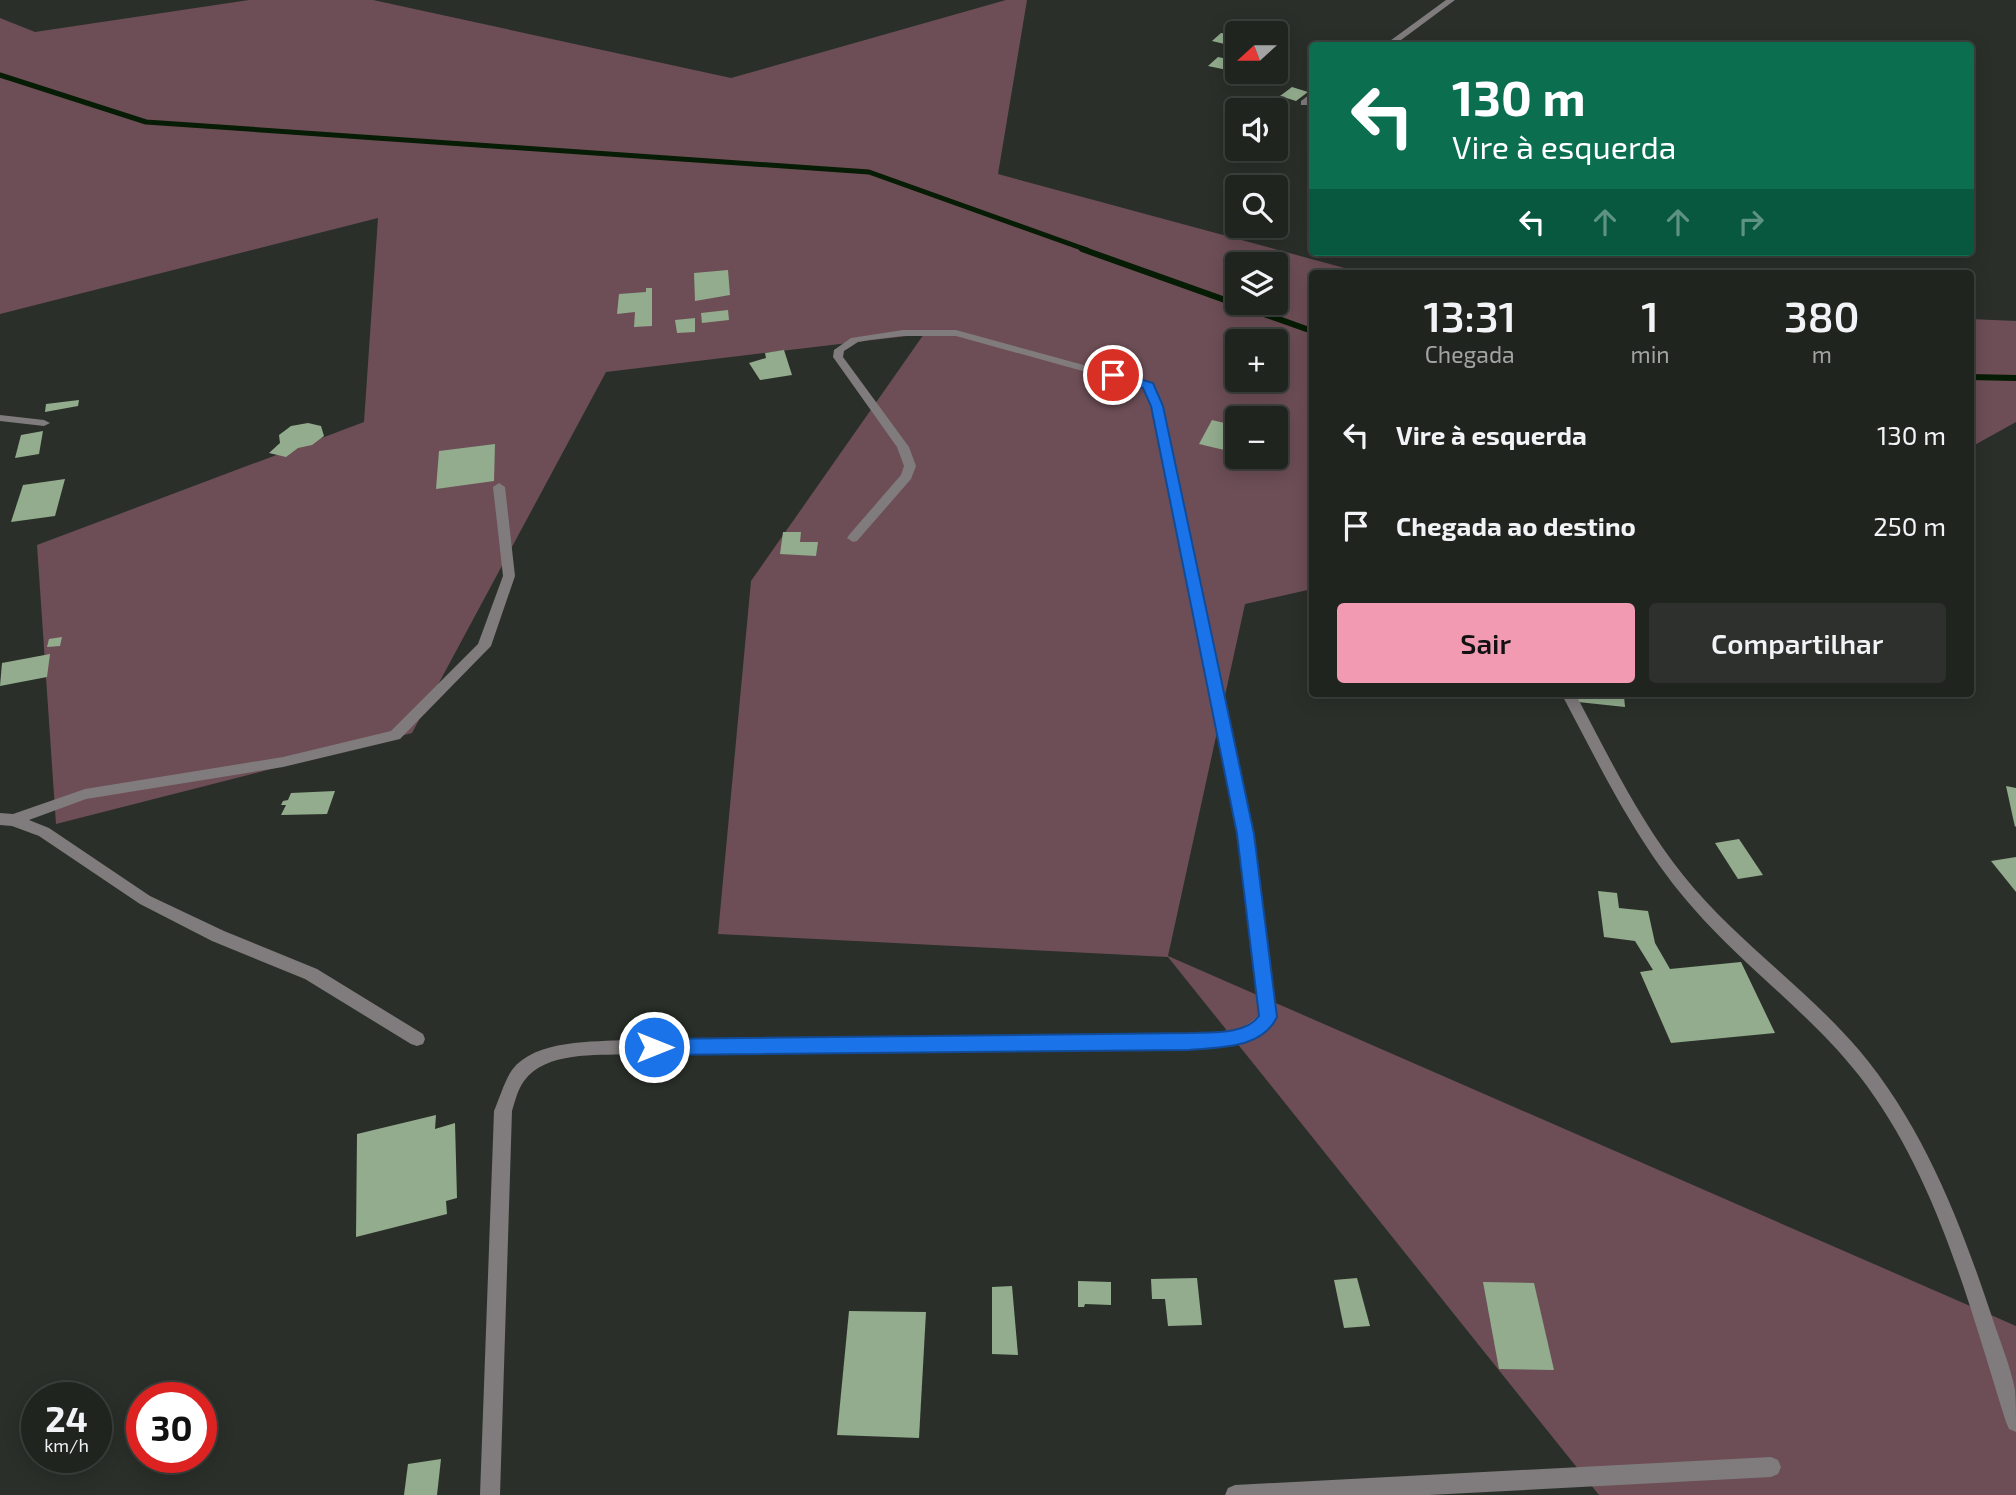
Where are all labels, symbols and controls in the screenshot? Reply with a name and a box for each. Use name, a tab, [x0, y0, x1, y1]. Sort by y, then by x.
north arrow	[1225, 21, 1288, 84]
map controls	[1225, 21, 1288, 469]
text: 130 m	[1452, 67, 1586, 126]
icon: left	[1337, 70, 1428, 161]
button: sound	[1225, 98, 1288, 161]
text: Vire à esquerda	[1452, 127, 1676, 165]
button: search	[1225, 175, 1288, 238]
icon: left	[1513, 203, 1551, 241]
icon: ahead	[1586, 203, 1624, 241]
icon: ahead	[1659, 203, 1697, 241]
icon: right	[1732, 203, 1770, 241]
button: layers	[1225, 252, 1288, 315]
text: 13:31	[1423, 290, 1516, 340]
text: 1	[1641, 290, 1659, 340]
text: 380	[1784, 290, 1860, 340]
button: +	[1225, 329, 1288, 392]
text: Chegada	[1425, 340, 1515, 368]
text: min	[1631, 340, 1670, 368]
text: m	[1812, 340, 1832, 368]
pin	[1083, 345, 1143, 405]
icon: arrive	[1094, 356, 1132, 394]
button: −	[1225, 406, 1288, 469]
icon: left	[1337, 416, 1375, 454]
text: Vire à esquerda	[1396, 419, 1587, 450]
text: 130 m	[1877, 419, 1946, 450]
icon: arrive	[1337, 507, 1375, 545]
text: Chegada ao destino	[1396, 510, 1636, 541]
text: 250 m	[1873, 510, 1946, 541]
button: Sair	[1337, 603, 1635, 683]
button: Compartilhar	[1649, 603, 1946, 683]
position arrow	[617, 1010, 691, 1084]
speed limit sign: 30	[126, 1382, 217, 1473]
text: 24	[45, 1397, 88, 1439]
text: km/h	[44, 1434, 89, 1456]

